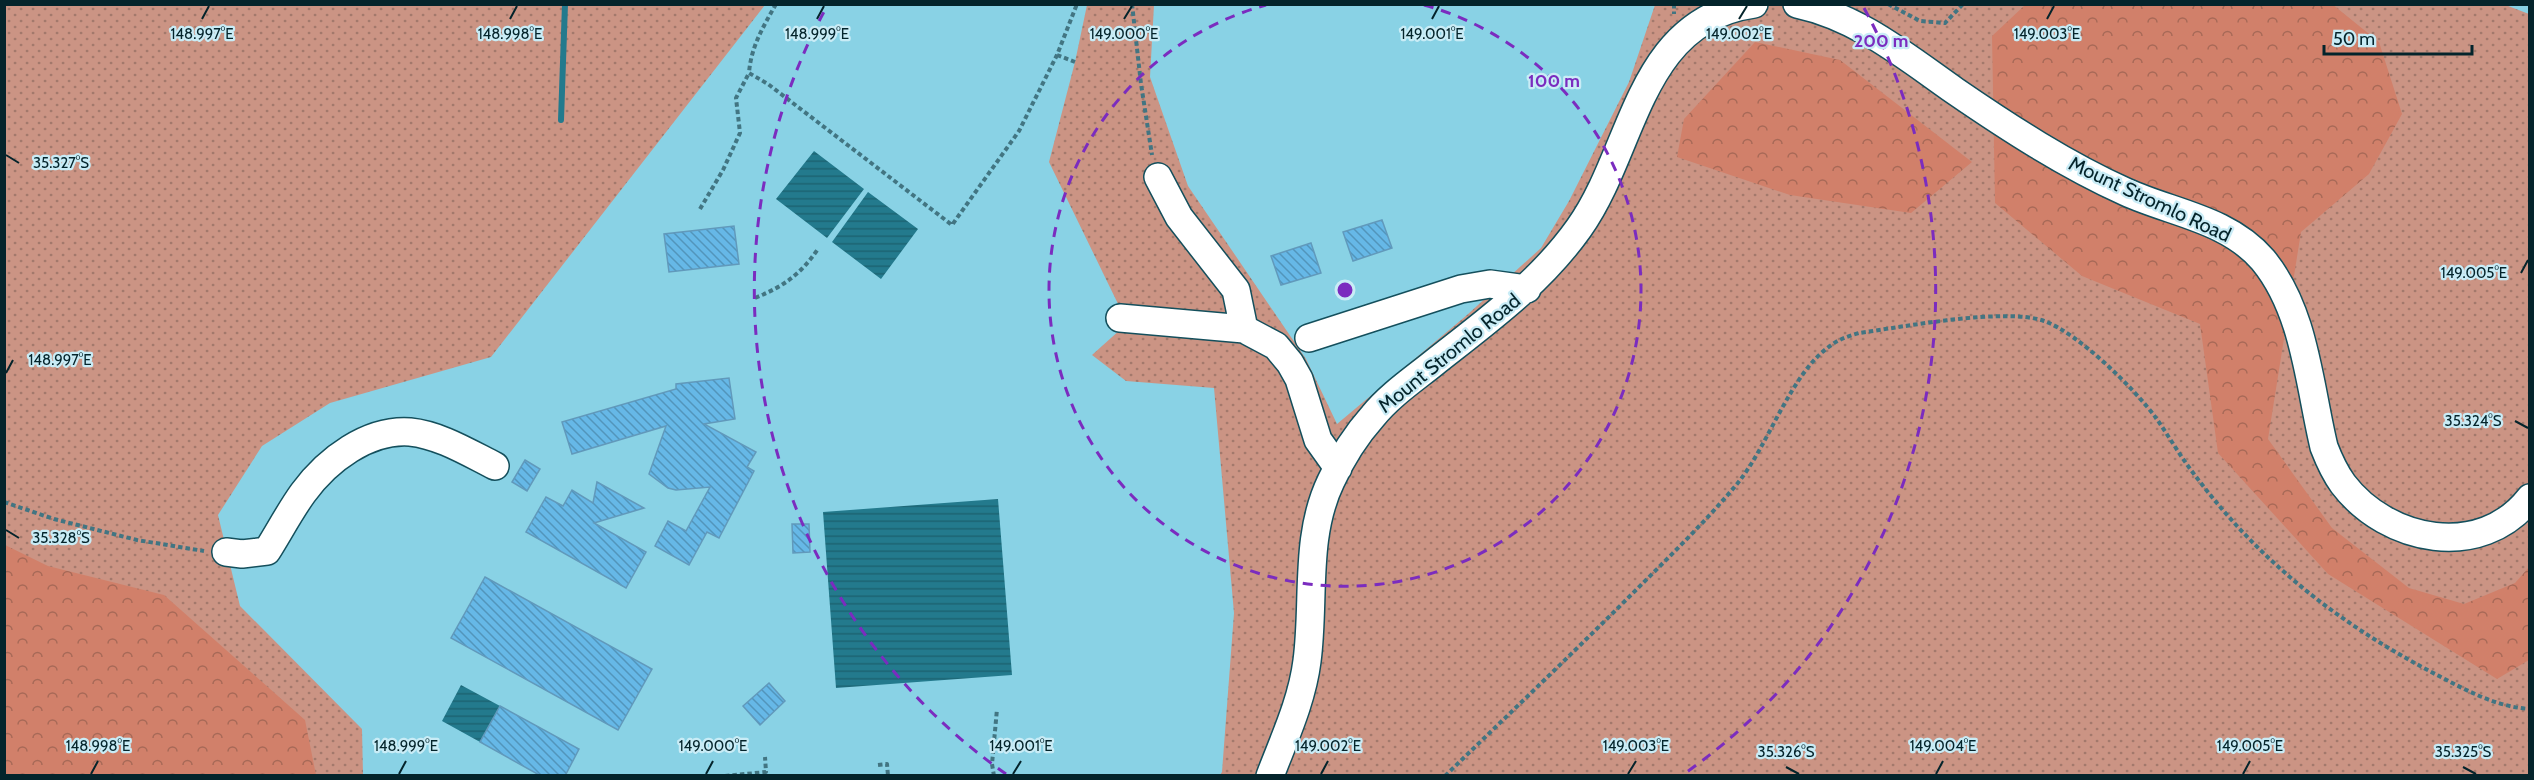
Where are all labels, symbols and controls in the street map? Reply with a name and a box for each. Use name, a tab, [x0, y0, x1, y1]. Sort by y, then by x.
scale bar	[2324, 18, 2472, 56]
text: 148.997°E	[170, 25, 234, 43]
text: 148.998°E	[478, 25, 542, 43]
text: 148.999°E	[785, 25, 849, 43]
text: 149.000°E	[1090, 25, 1158, 43]
text: 149.001°E	[1400, 25, 1464, 43]
text: 149.002°E	[1706, 25, 1772, 43]
text: 149.003°E	[2014, 25, 2080, 43]
text: 50 m	[2333, 28, 2375, 50]
text: 200 m	[1854, 30, 1908, 52]
text: 100 m	[1528, 70, 1580, 92]
street label: Mount Stromlo Road	[2065, 151, 2235, 247]
text: 35.327°S	[33, 154, 89, 172]
text: 149.005°E	[2441, 264, 2507, 282]
centre of rings	[1335, 280, 1355, 300]
street label: Mount Stromlo Road	[1373, 288, 1525, 418]
text: 148.997°E	[28, 351, 92, 369]
text: 35.324°S	[2445, 412, 2502, 430]
text: 35.328°S	[32, 529, 90, 547]
text: 148.998°E	[66, 737, 130, 755]
text: 148.999°E	[374, 737, 438, 755]
text: 149.000°E	[679, 737, 747, 755]
text: 149.001°E	[989, 737, 1053, 755]
text: 149.002°E	[1295, 737, 1361, 755]
text: 149.003°E	[1603, 737, 1669, 755]
text: 149.004°E	[1910, 737, 1976, 755]
text: 149.005°E	[2217, 737, 2283, 755]
text: 35.326°S	[1758, 743, 1815, 761]
text: 35.325°S	[2435, 743, 2492, 761]

